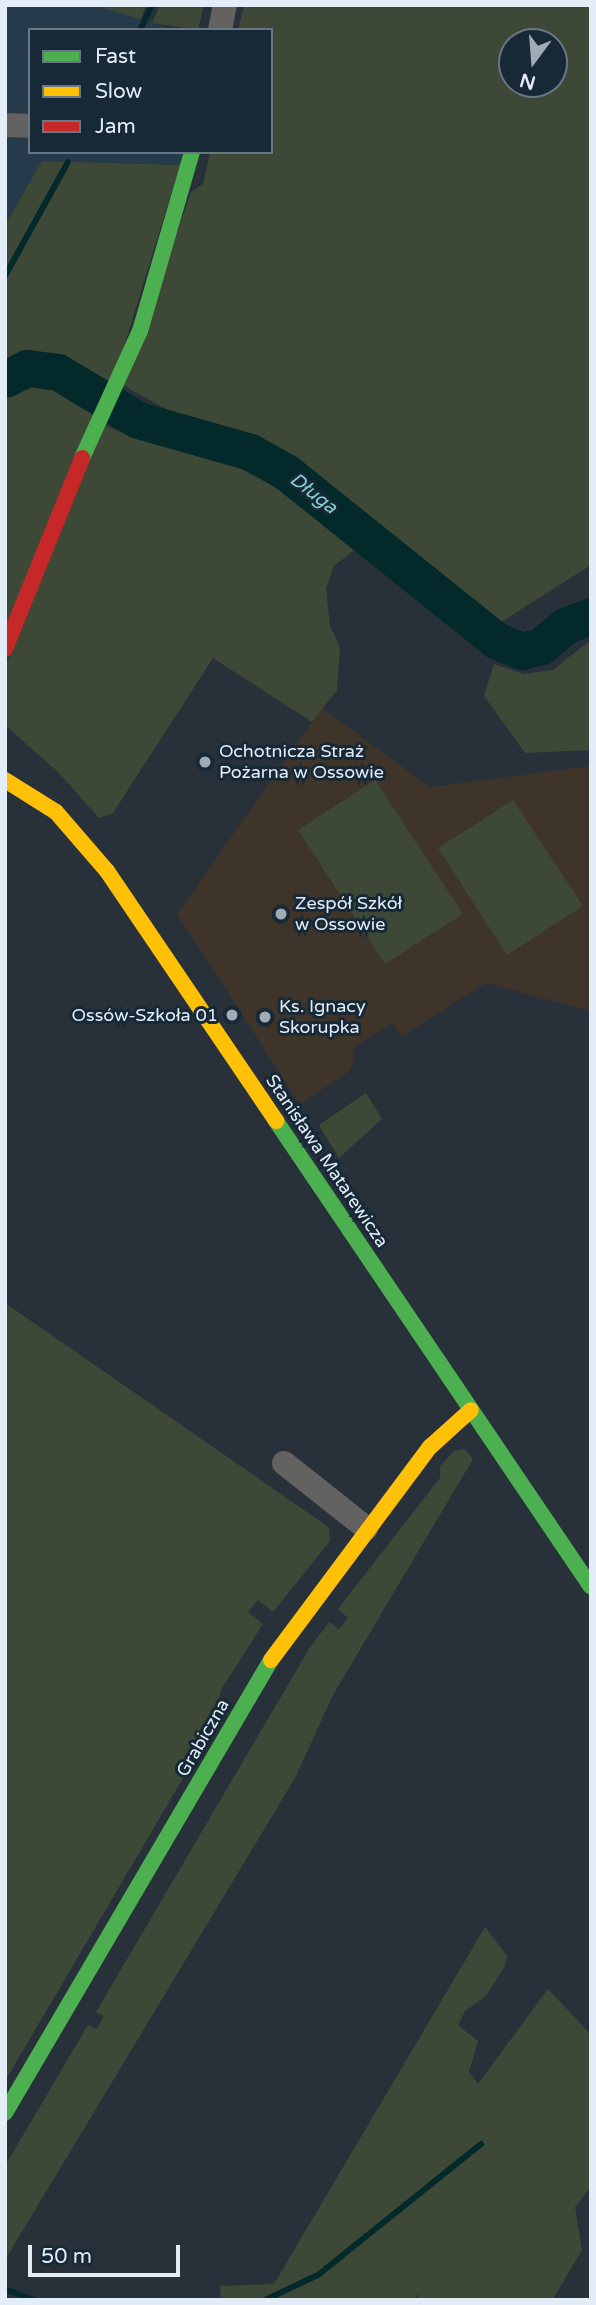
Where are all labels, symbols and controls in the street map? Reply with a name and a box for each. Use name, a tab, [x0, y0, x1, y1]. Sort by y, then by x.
legend	[28, 28, 273, 154]
north arrow	[498, 28, 568, 98]
text: Fast	[95, 44, 136, 69]
text: N	[517, 69, 538, 94]
text: Slow	[95, 79, 142, 104]
text: Jam	[95, 114, 136, 139]
water label: Długa	[285, 469, 341, 519]
place label: Ochotnicza Straż Pożarna w Ossowie	[219, 741, 384, 784]
marker: Ochotnicza Straż Pożarna w Ossowie	[197, 754, 213, 770]
place label: Zespół Szkół w Ossowie	[295, 893, 402, 936]
marker: Zespół Szkół w Ossowie	[273, 906, 289, 922]
place label: Ks. Ignacy Skorupka	[279, 996, 366, 1038]
place label: Ossów-Szkoła 01	[72, 1004, 218, 1026]
marker: Ossów-Szkoła 01	[224, 1007, 240, 1023]
marker: Ks. Ignacy Skorupka	[257, 1009, 273, 1025]
street label: Stanisława Matarewicza	[261, 1071, 393, 1251]
street label: Grabiczna	[172, 1695, 234, 1781]
scale bar	[32, 2232, 184, 2276]
text: 50 m	[41, 2244, 92, 2269]

